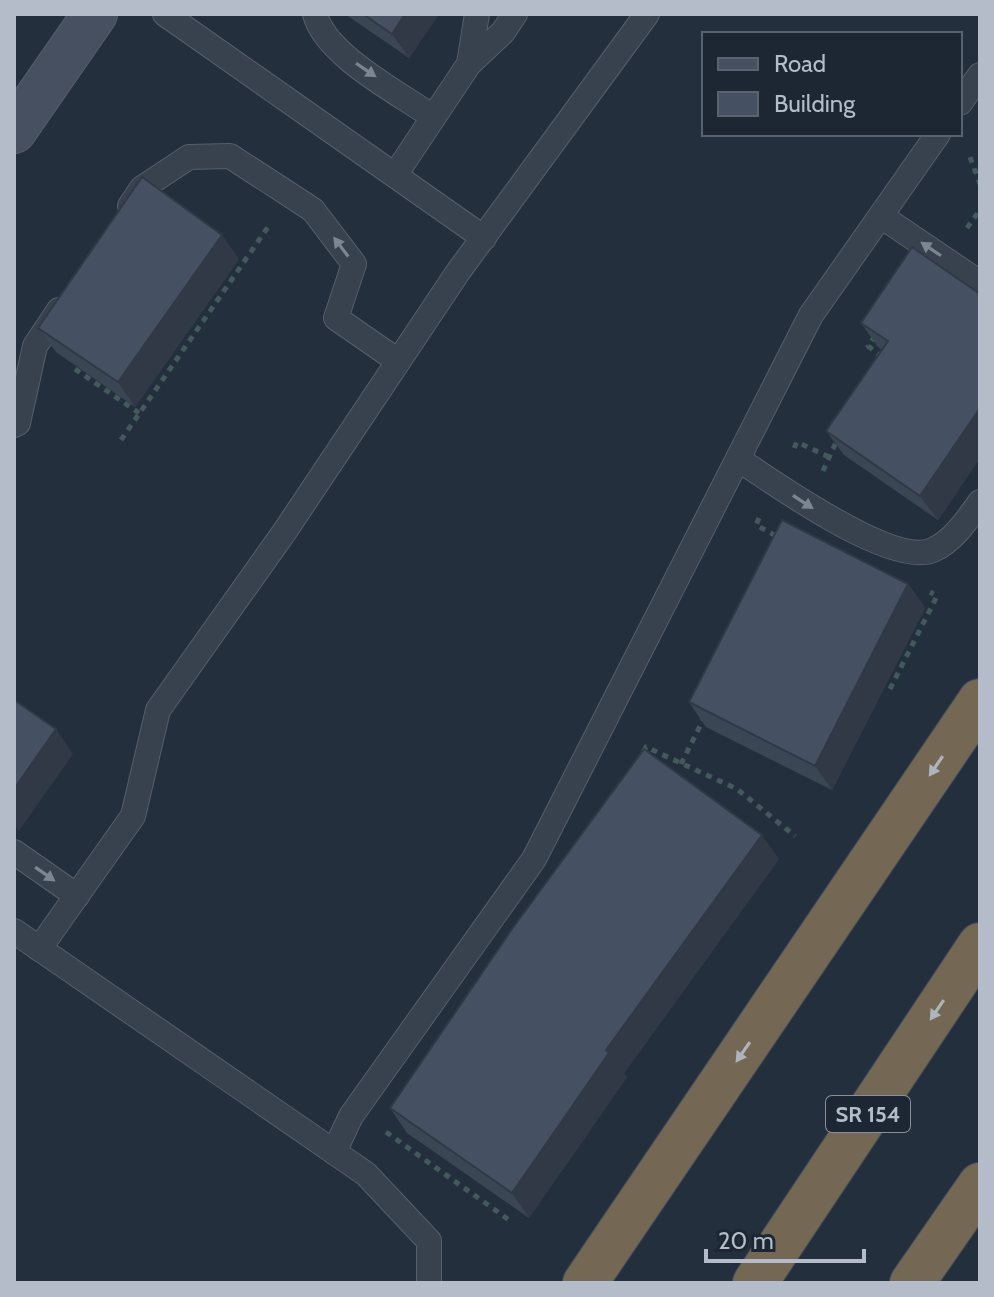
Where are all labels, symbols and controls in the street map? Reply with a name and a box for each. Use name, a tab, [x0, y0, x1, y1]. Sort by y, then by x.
legend	[702, 32, 962, 136]
text: Road	[774, 49, 826, 78]
one-way arrow	[355, 62, 376, 77]
text: Building	[774, 89, 856, 118]
one-way arrow	[333, 236, 349, 258]
one-way arrow	[920, 242, 941, 257]
one-way arrow	[793, 494, 814, 509]
one-way arrow	[929, 755, 944, 776]
one-way arrow	[35, 866, 56, 881]
one-way arrow	[930, 999, 945, 1020]
one-way arrow	[736, 1041, 751, 1062]
road number: SR 154	[826, 1096, 910, 1132]
scale bar	[706, 1213, 864, 1263]
text: 20 m	[718, 1226, 774, 1255]

